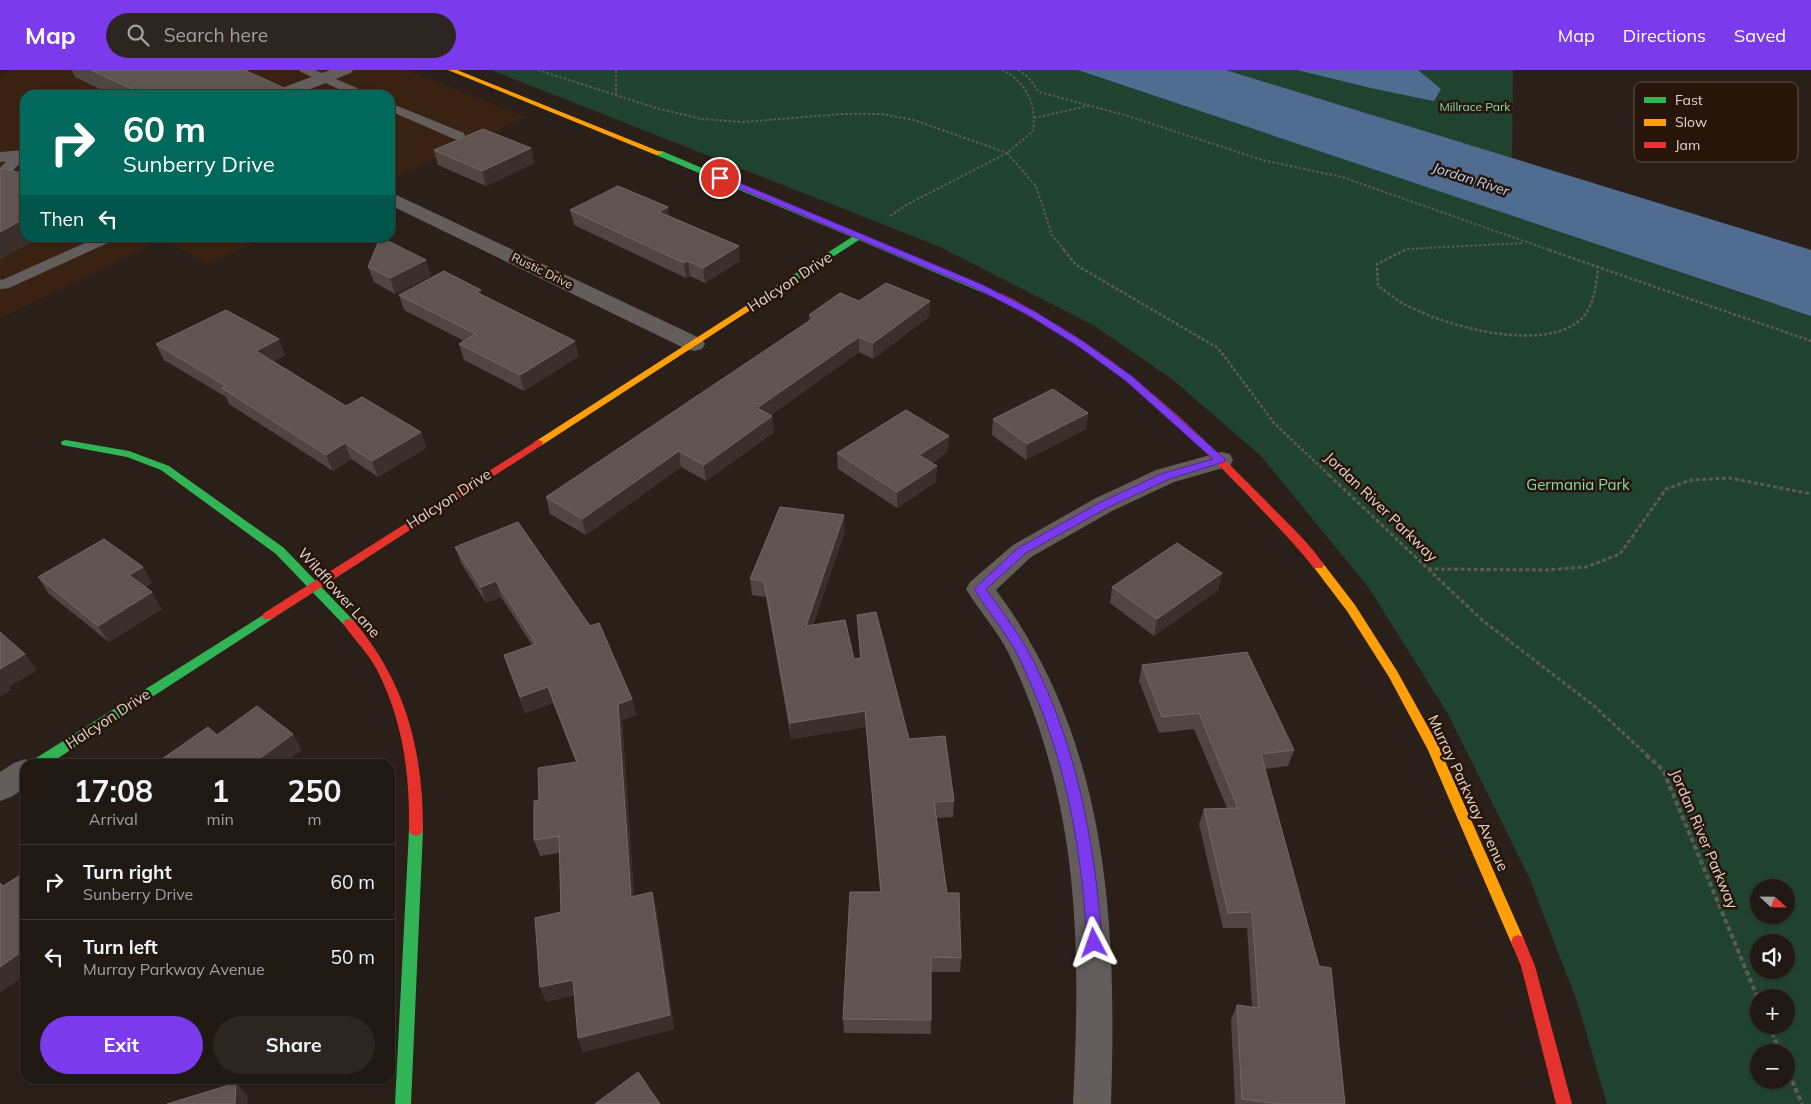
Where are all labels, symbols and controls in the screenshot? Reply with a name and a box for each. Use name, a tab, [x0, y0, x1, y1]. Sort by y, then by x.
search box	[106, 13, 456, 58]
text: Map	[25, 20, 76, 50]
icon: search	[124, 21, 152, 49]
text: Search here	[164, 23, 268, 47]
text: Map	[1558, 24, 1595, 47]
text: Directions	[1623, 24, 1706, 47]
text: Saved	[1734, 24, 1786, 47]
legend	[1634, 82, 1798, 162]
text: Fast	[1675, 91, 1703, 109]
park label: Millrace Park	[1439, 99, 1511, 114]
text: 60 m	[123, 107, 206, 151]
icon: right	[40, 110, 105, 175]
text: Slow	[1675, 113, 1707, 131]
text: Jam	[1675, 136, 1700, 154]
text: Sunberry Drive	[123, 150, 275, 178]
pin	[699, 157, 741, 199]
water label: Jordan River	[1430, 158, 1512, 200]
icon: arrive	[706, 164, 734, 192]
icon: left	[94, 205, 122, 233]
text: Then	[40, 207, 84, 231]
street label: Halcyon Drive	[744, 247, 836, 316]
street label: Rustic Drive	[509, 249, 575, 292]
street label: Jordan River Parkway	[1321, 448, 1442, 566]
street label: Halcyon Drive	[403, 464, 495, 533]
park label: Germania Park	[1526, 475, 1630, 494]
street label: Wildflower Lane	[294, 544, 385, 642]
street label: Halcyon Drive	[62, 684, 154, 753]
street label: Murray Parkway Avenue	[1424, 712, 1513, 874]
street label: Jordan River Parkway	[1666, 766, 1743, 912]
text: 17:08	[74, 772, 153, 810]
text: 1	[211, 772, 229, 810]
text: 250	[287, 772, 341, 810]
text: Arrival	[89, 809, 138, 829]
text: min	[207, 809, 234, 829]
text: m	[307, 809, 321, 829]
text: Turn right	[83, 860, 172, 884]
icon: right	[40, 868, 68, 896]
text: 60 m	[331, 870, 375, 894]
north arrow	[1750, 879, 1795, 924]
map controls	[1750, 879, 1795, 1089]
text: Sunberry Drive	[83, 884, 193, 904]
position arrow	[1067, 916, 1119, 968]
button: sound	[1750, 934, 1795, 979]
text: Turn left	[83, 935, 158, 959]
icon: left	[40, 943, 68, 971]
text: 50 m	[331, 945, 375, 969]
text: Murray Parkway Avenue	[83, 959, 265, 979]
button: +	[1750, 989, 1795, 1034]
button: Exit	[40, 1016, 203, 1074]
button: Share	[213, 1016, 375, 1074]
button: −	[1750, 1044, 1795, 1089]

